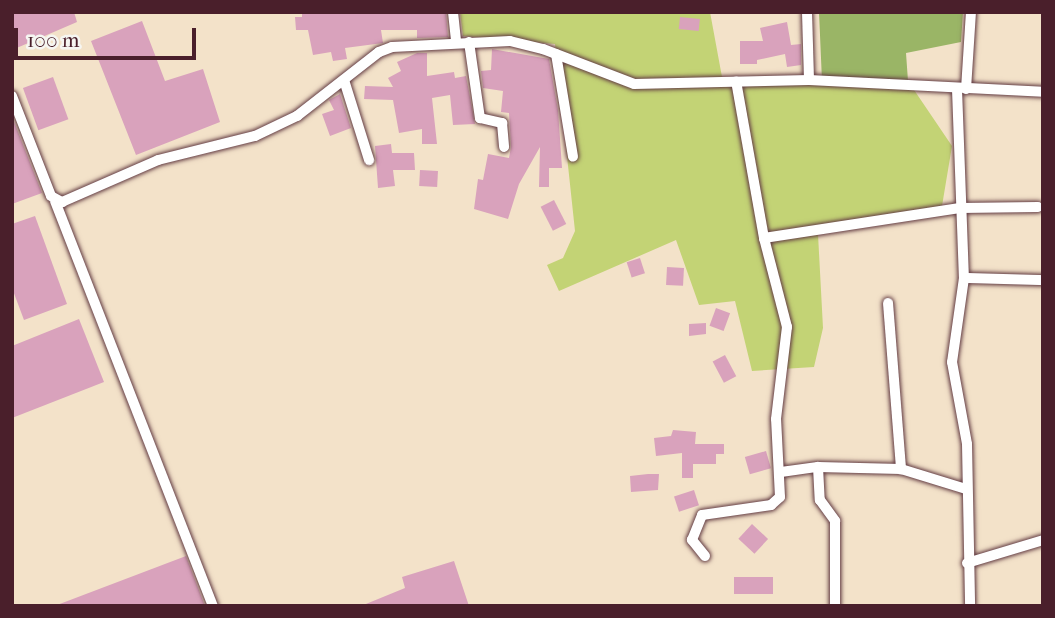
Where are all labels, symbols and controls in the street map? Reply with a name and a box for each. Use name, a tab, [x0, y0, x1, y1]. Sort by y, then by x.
scale bar	[18, 14, 200, 58]
text: 100 m	[27, 28, 80, 52]

